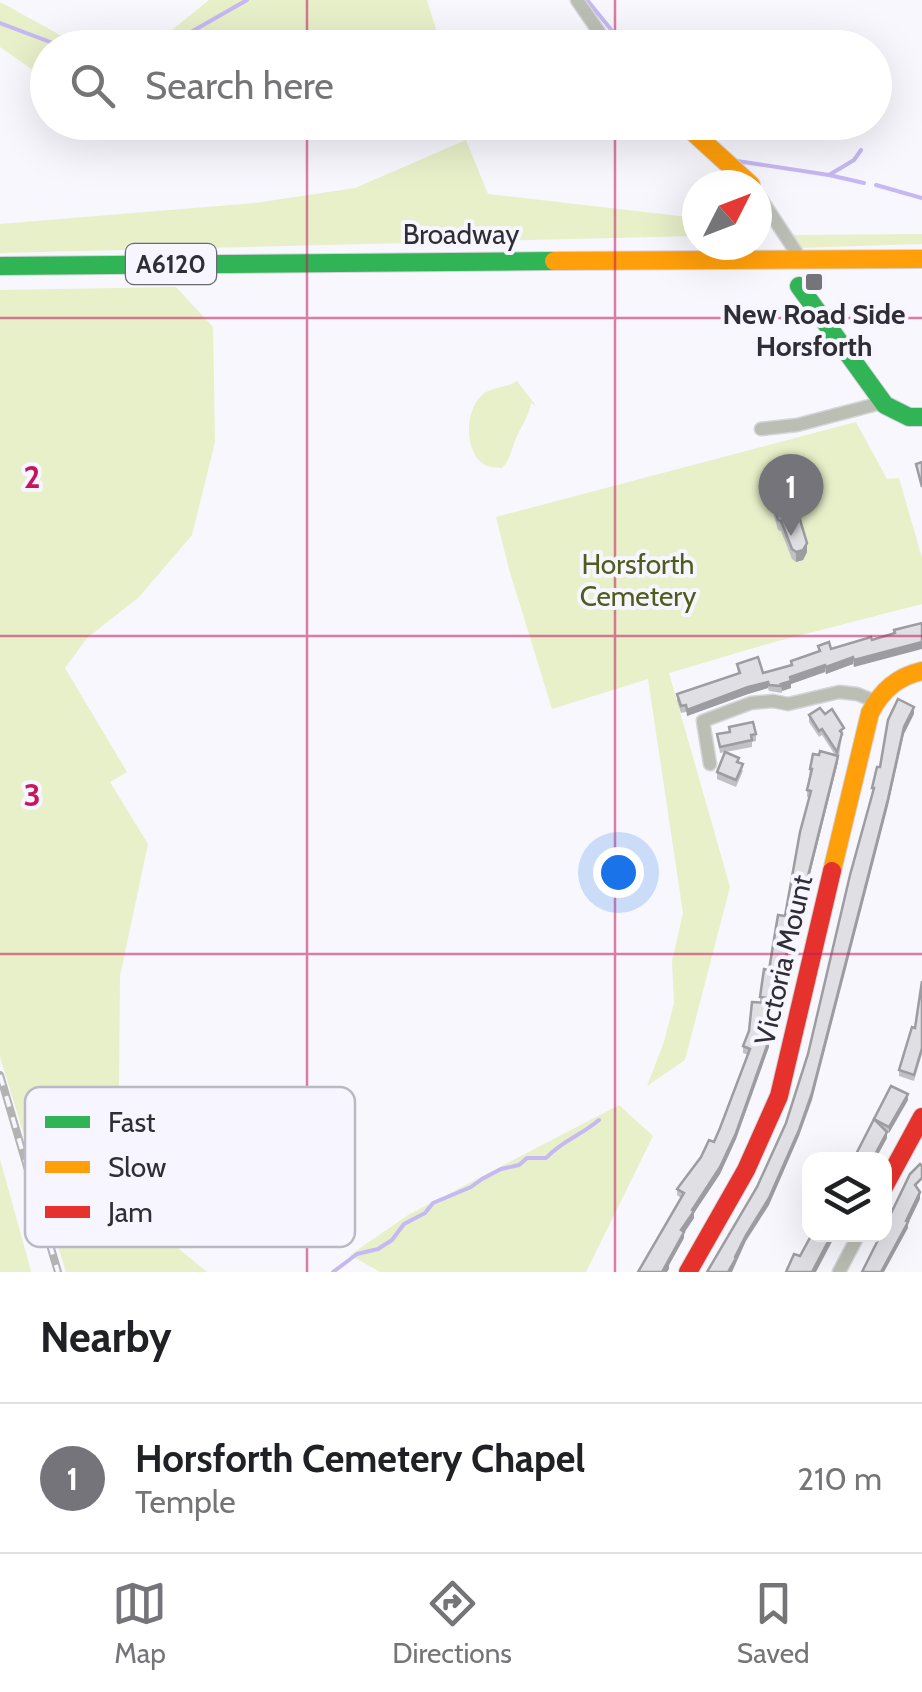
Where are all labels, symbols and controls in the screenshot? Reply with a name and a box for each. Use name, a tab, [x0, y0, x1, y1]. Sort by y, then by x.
search box	[30, 30, 892, 140]
icon: search	[65, 58, 120, 113]
text: Search here	[145, 62, 334, 109]
north arrow	[682, 170, 772, 260]
street label: Broadway	[403, 217, 519, 251]
road number: A6120	[126, 244, 216, 284]
marker: New Road Side Horsforth	[803, 271, 825, 293]
place label: New Road Side Horsforth	[723, 297, 905, 363]
pin: 1	[758, 454, 824, 536]
text: 2	[24, 457, 40, 496]
park label: Horsforth Cemetery	[580, 547, 696, 613]
text: 3	[23, 775, 41, 814]
your location	[593, 847, 644, 898]
street label: Victoria Mount	[747, 872, 819, 1048]
legend	[25, 1087, 355, 1247]
text: Fast	[108, 1105, 156, 1139]
text: Slow	[108, 1150, 166, 1184]
map controls	[802, 1152, 892, 1242]
button: layers	[802, 1152, 892, 1242]
text: Jam	[107, 1195, 153, 1229]
text: Nearby	[40, 1311, 172, 1363]
text: Horsforth Cemetery Chapel	[135, 1435, 585, 1482]
text: 1	[67, 1459, 78, 1498]
text: 210 m	[797, 1459, 882, 1498]
text: Temple	[135, 1482, 236, 1521]
tab: Map	[112, 1576, 167, 1670]
tab: Directions	[392, 1576, 512, 1670]
tab: Saved	[737, 1576, 810, 1670]

